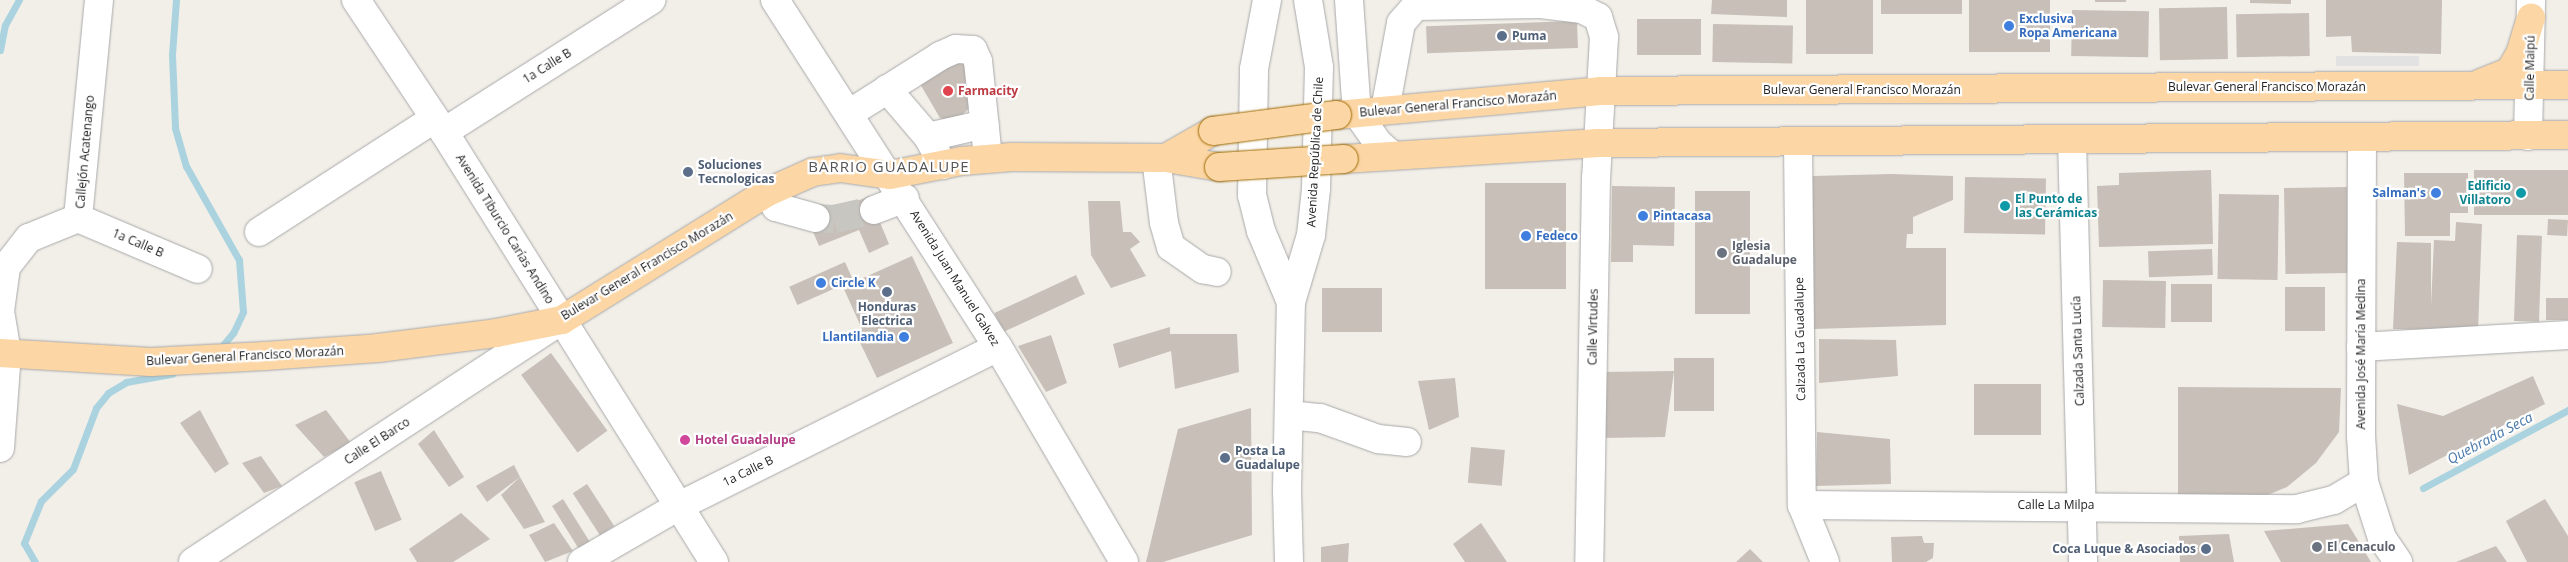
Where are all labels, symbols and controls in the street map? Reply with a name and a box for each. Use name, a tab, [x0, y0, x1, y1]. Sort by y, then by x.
place label: Exclusiva Ropa Americana	[2019, 12, 2117, 40]
marker: Exclusiva Ropa Americana	[2003, 20, 2015, 32]
place label: Puma	[1512, 29, 1546, 43]
marker: Puma	[1496, 30, 1508, 42]
street label: Calle Maipú	[2522, 35, 2538, 101]
street label: 1a Calle B	[520, 45, 574, 87]
street label: Avenida República de Chile	[1304, 76, 1326, 228]
street label: Bulevar General Francisco Morazán	[2168, 80, 2366, 94]
street label: Bulevar General Francisco Morazán	[1763, 83, 1961, 97]
place label: Farmacity	[958, 84, 1018, 98]
marker: Farmacity	[942, 85, 954, 97]
street label: Bulevar General Francisco Morazán	[1359, 88, 1557, 120]
street label: Callejón Acatenango	[73, 95, 97, 209]
street label: Avenida Tiburcio Carías Andino	[453, 152, 557, 306]
place label: Soluciones Tecnologicas	[698, 158, 774, 186]
district label: BARRIO GUADALUPE	[806, 158, 972, 176]
marker: Soluciones Tecnologicas	[682, 166, 694, 178]
place label: Edificio Villatoro	[2459, 179, 2511, 207]
place label: Salman's	[2372, 186, 2426, 200]
marker: Salman's	[2430, 187, 2442, 199]
marker: Edificio Villatoro	[2515, 187, 2527, 199]
place label: El Punto de las Cerámicas	[2015, 192, 2097, 220]
marker: El Punto de las Cerámicas	[1999, 200, 2011, 212]
street label: Avenida Juan Manuel Galvez	[907, 207, 1003, 349]
street label: Bulevar General Francisco Morazán	[559, 209, 735, 323]
place label: Pintacasa	[1653, 209, 1711, 223]
marker: Pintacasa	[1637, 210, 1649, 222]
street label: 1a Calle B	[110, 226, 166, 260]
place label: Fedeco	[1536, 229, 1578, 243]
marker: Fedeco	[1520, 230, 1532, 242]
place label: Iglesia Guadalupe	[1732, 239, 1797, 267]
marker: Iglesia Guadalupe	[1716, 247, 1728, 259]
place label: Circle K	[831, 276, 876, 290]
marker: Circle K	[815, 277, 827, 289]
street label: Calzada La Guadalupe	[1792, 277, 1808, 401]
street label: Avenida José María Medina	[2354, 279, 2368, 429]
marker: Honduras Electrica	[881, 286, 893, 298]
street label: Calle Virtudes	[1585, 289, 1601, 365]
street label: Calzada Santa Lucía	[2069, 296, 2087, 406]
place label: Honduras Electrica	[858, 300, 916, 328]
place label: Llantilandia	[822, 330, 894, 344]
marker: Llantilandia	[898, 331, 910, 343]
street label: Bulevar General Francisco Morazán	[146, 344, 344, 368]
water label: Quebrada Seca	[2444, 408, 2536, 468]
street label: Calle El Barco	[342, 414, 412, 468]
place label: Hotel Guadalupe	[695, 433, 796, 447]
marker: Hotel Guadalupe	[679, 434, 691, 446]
place label: Posta La Guadalupe	[1235, 444, 1300, 472]
marker: Posta La Guadalupe	[1219, 452, 1231, 464]
street label: 1a Calle B	[720, 453, 776, 489]
street label: Calle La Milpa	[2017, 498, 2095, 512]
place label: El Cenaculo	[2327, 540, 2396, 554]
marker: El Cenaculo	[2311, 541, 2323, 553]
place label: Coca Luque & Asociados	[2052, 542, 2196, 556]
marker: Coca Luque & Asociados	[2200, 543, 2212, 555]

